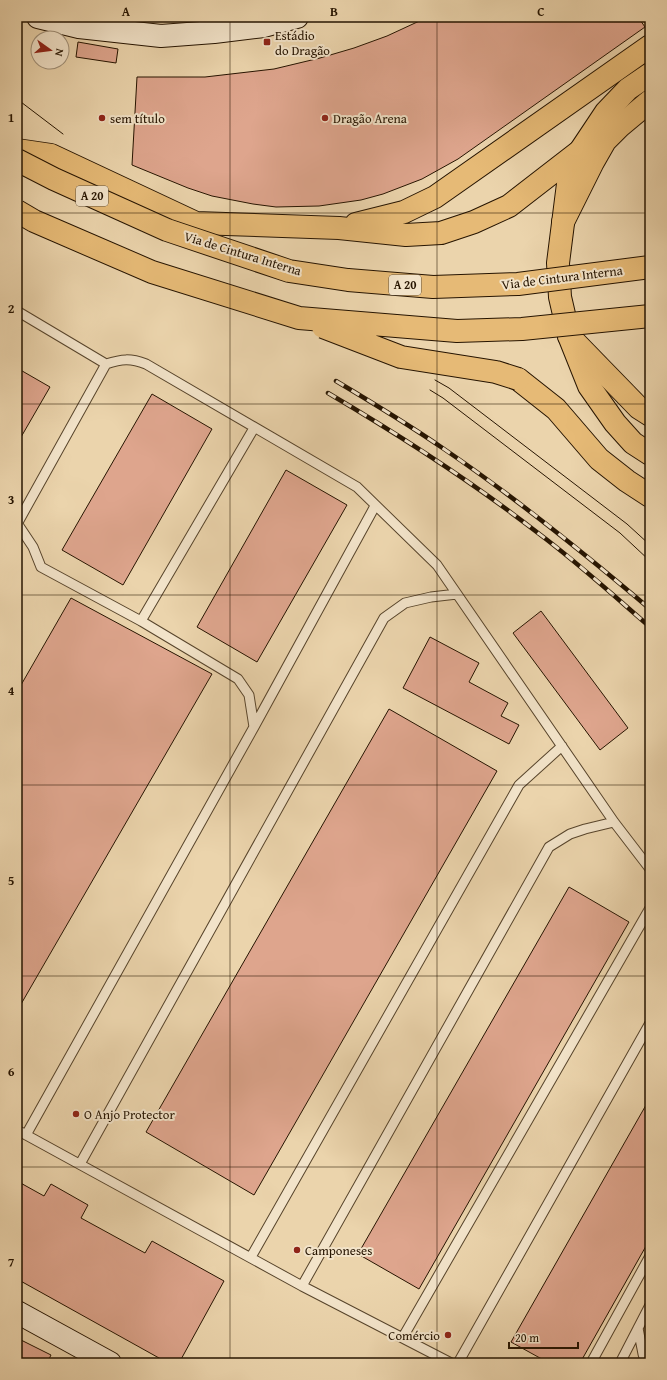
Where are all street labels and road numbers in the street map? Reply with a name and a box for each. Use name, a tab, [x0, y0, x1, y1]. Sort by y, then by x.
road number: A 20	[76, 186, 108, 206]
street label: Via de Cintura Interna	[182, 227, 305, 281]
street label: Via de Cintura Interna	[500, 261, 624, 294]
road number: A 20	[389, 275, 421, 295]

